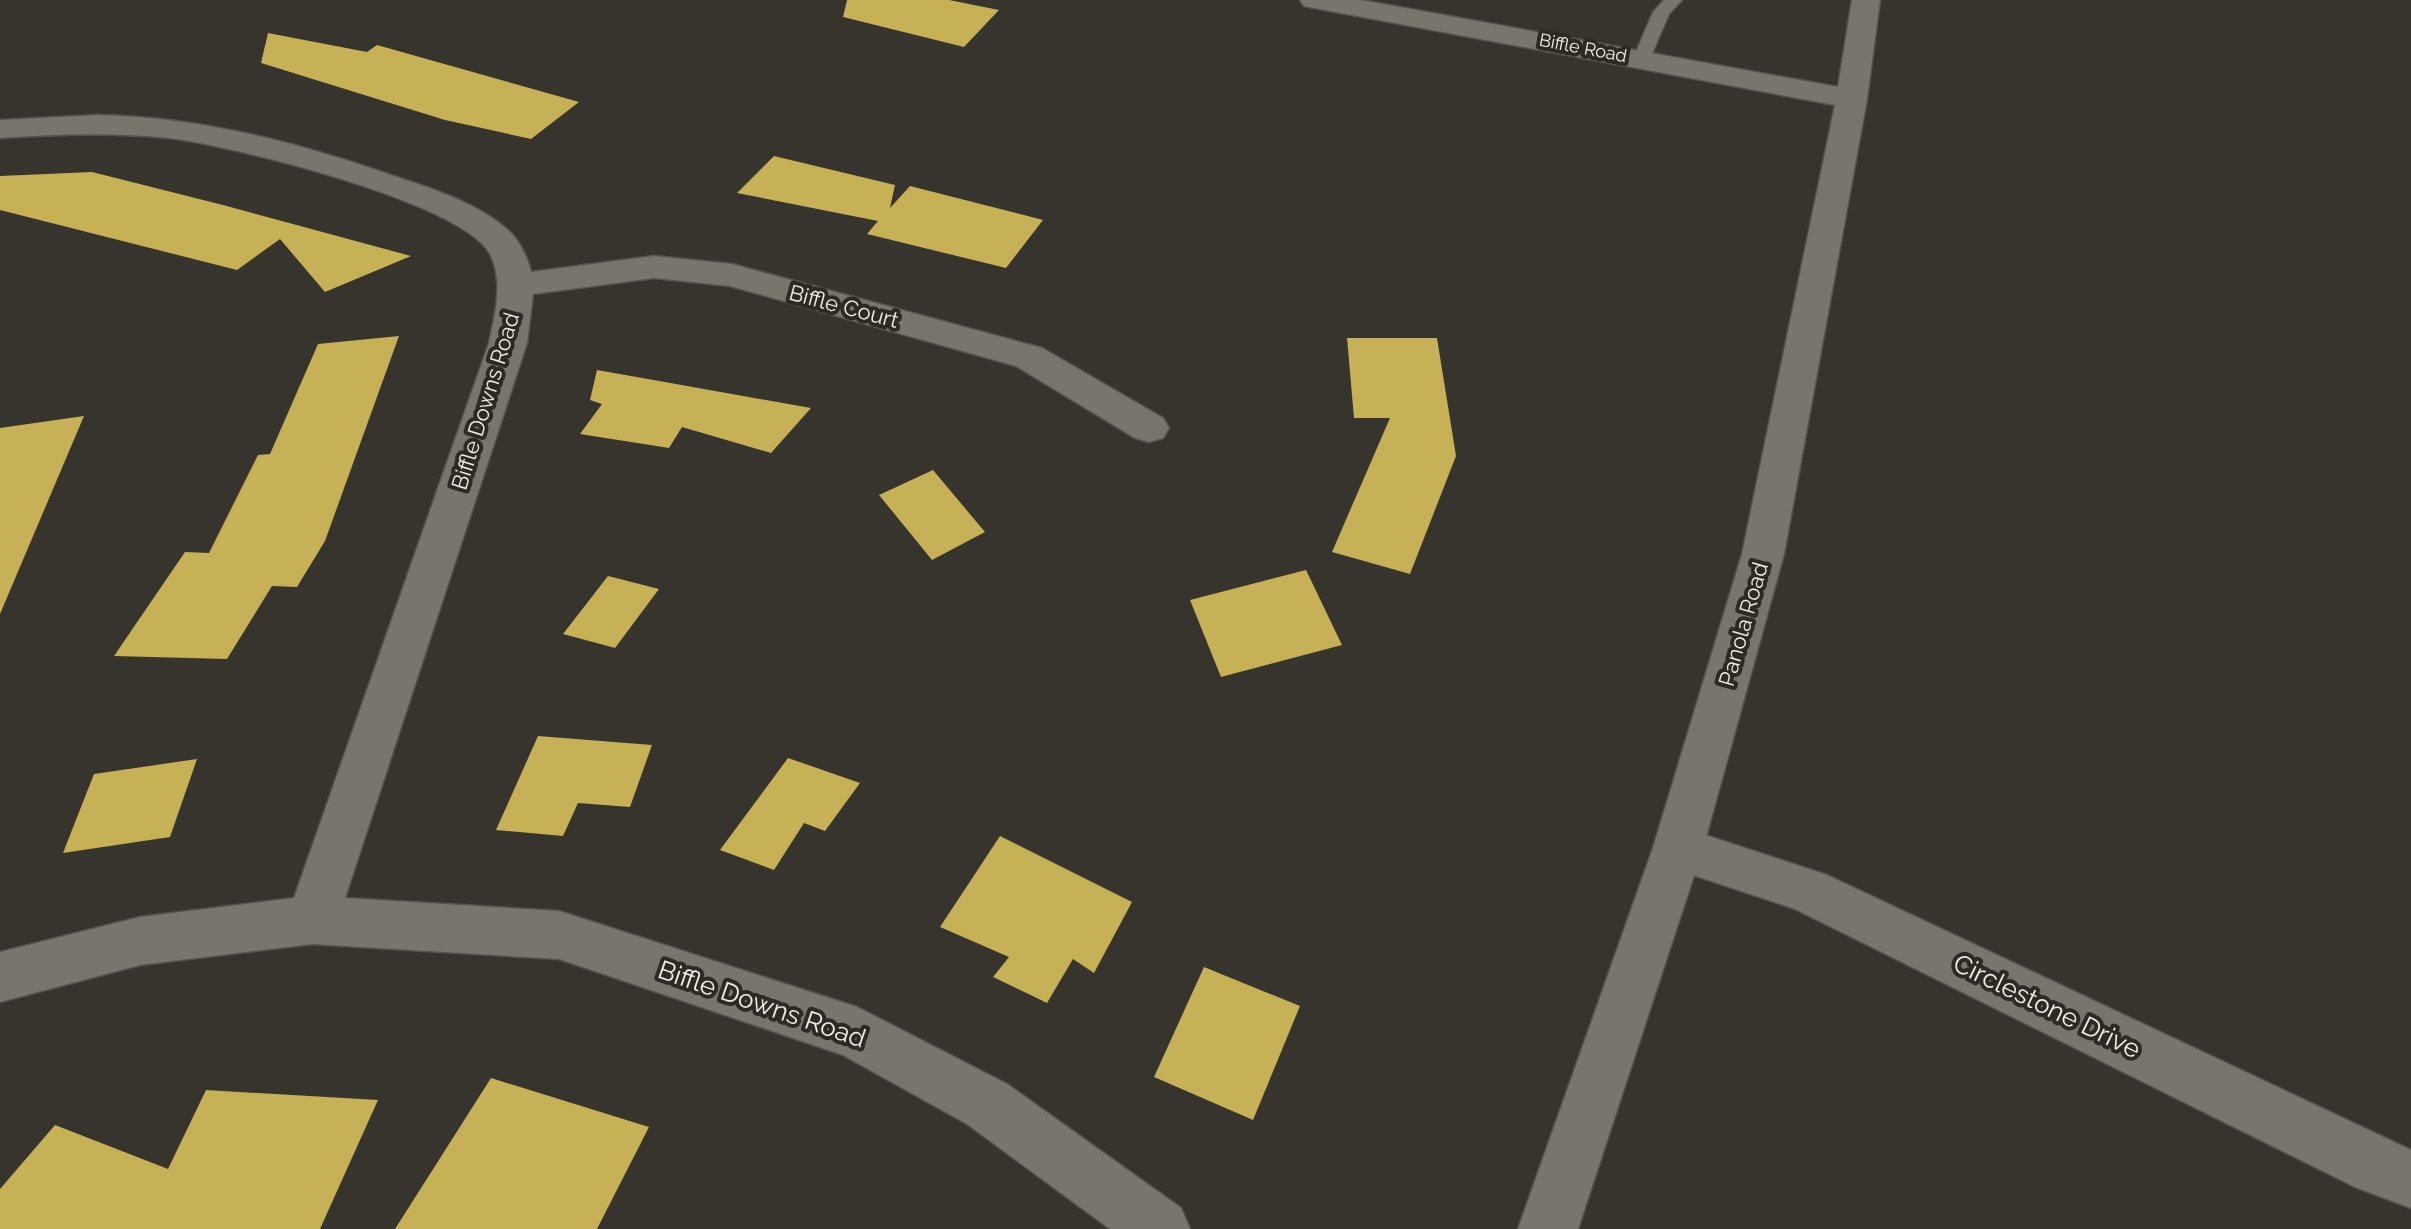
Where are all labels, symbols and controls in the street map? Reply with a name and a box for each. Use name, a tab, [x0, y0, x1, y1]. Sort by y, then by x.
street label: Biffle Road	[1537, 29, 1629, 66]
street label: Biffle Court	[786, 279, 902, 333]
street label: Biffle Downs Road	[446, 309, 524, 493]
street label: Panola Road	[1713, 559, 1773, 689]
street label: Circlestone Drive	[1949, 948, 2145, 1064]
street label: Biffle Downs Road	[654, 954, 870, 1054]

